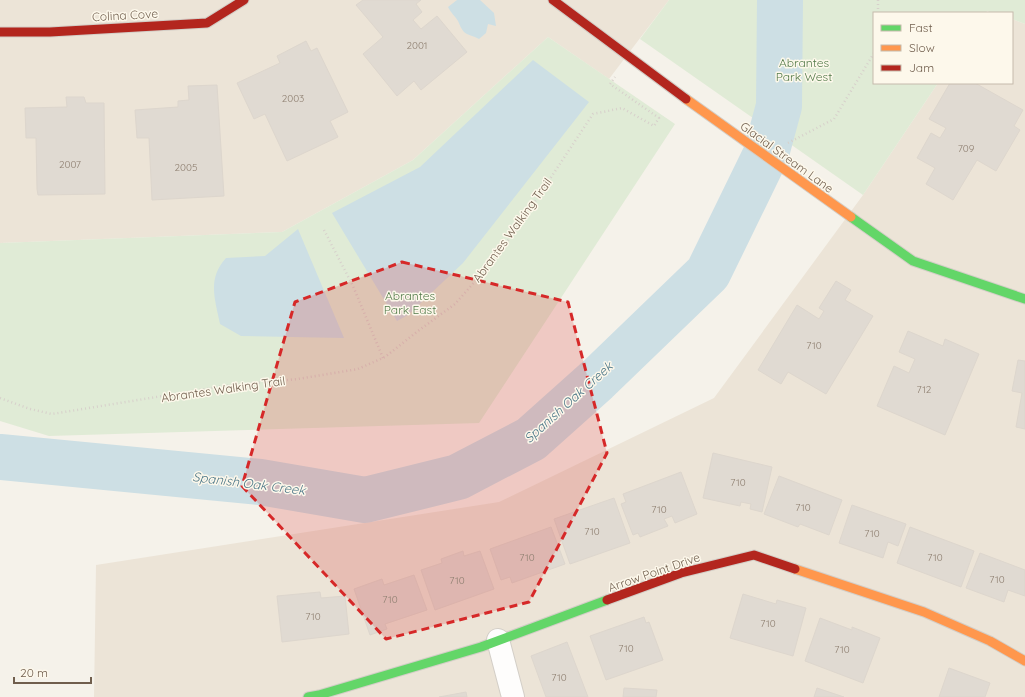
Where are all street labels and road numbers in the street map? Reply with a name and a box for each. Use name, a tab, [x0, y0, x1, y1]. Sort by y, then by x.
street label: Colina Cove	[92, 6, 159, 24]
street label: Glacial Stream Lane	[738, 118, 837, 196]
street label: Abrantes Walking Trail	[469, 175, 555, 285]
street label: Abrantes Walking Trail	[160, 373, 286, 405]
street label: Arrow Point Drive	[606, 549, 702, 595]

